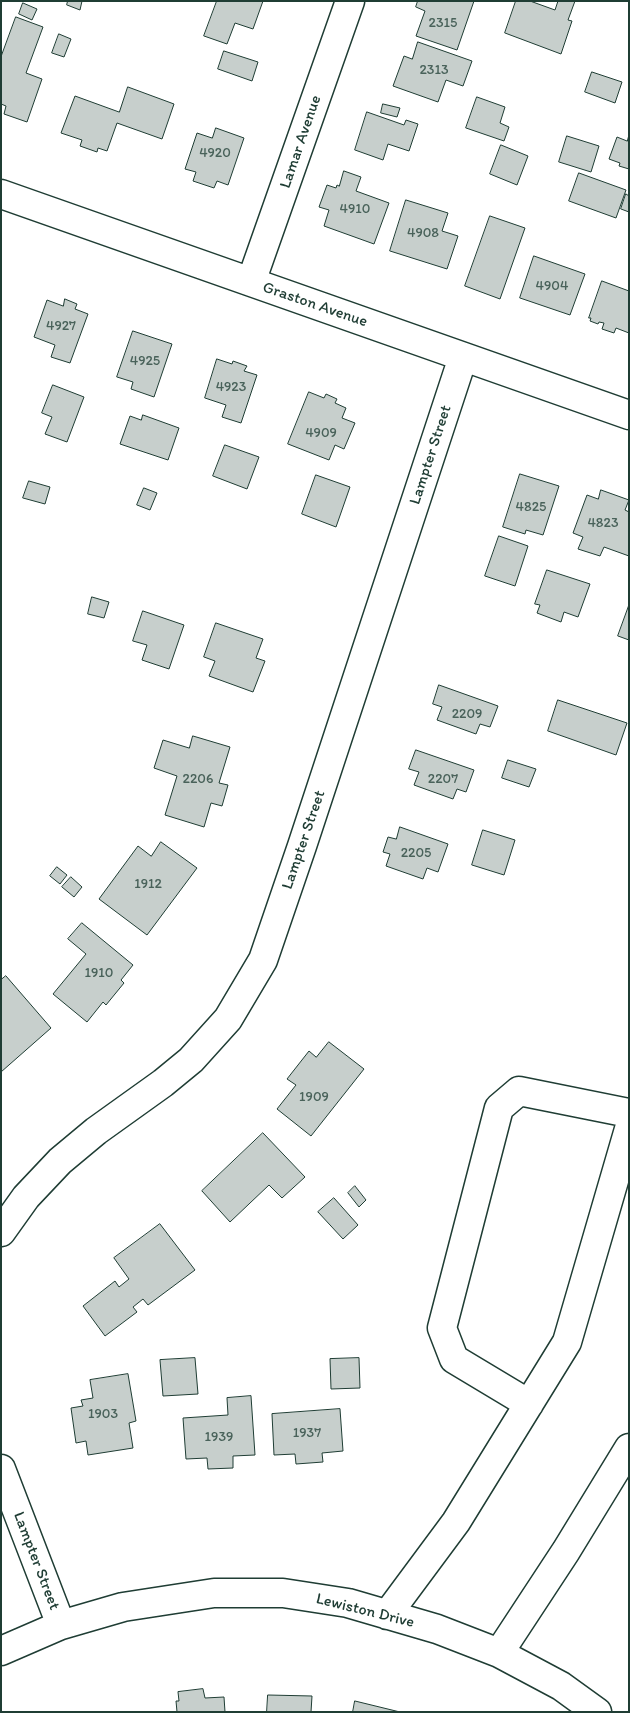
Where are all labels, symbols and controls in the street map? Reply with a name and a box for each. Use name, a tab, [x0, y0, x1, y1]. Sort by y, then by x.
house number: 2315	[429, 15, 457, 31]
house number: 2313	[419, 62, 449, 78]
street label: Lamar Avenue	[276, 93, 326, 191]
house number: 4920	[199, 145, 231, 161]
house number: 4910	[340, 201, 370, 217]
house number: 4908	[407, 225, 439, 241]
street label: Graston Avenue	[260, 278, 370, 332]
house number: 4904	[536, 278, 568, 294]
house number: 4927	[46, 318, 76, 334]
house number: 4925	[130, 353, 160, 369]
house number: 4923	[216, 379, 246, 395]
street label: Lampter Street	[406, 403, 456, 507]
house number: 4909	[305, 425, 337, 441]
house number: 4825	[516, 499, 546, 515]
house number: 4823	[587, 515, 619, 531]
house number: 2209	[452, 706, 482, 722]
house number: 2206	[183, 771, 213, 787]
house number: 2207	[428, 771, 458, 787]
street label: Lampter Street	[278, 788, 330, 892]
house number: 2205	[401, 845, 431, 861]
house number: 1912	[134, 876, 162, 892]
house number: 1910	[85, 965, 113, 981]
house number: 1909	[299, 1089, 329, 1105]
house number: 1903	[88, 1406, 118, 1422]
house number: 1937	[293, 1425, 321, 1441]
house number: 1939	[205, 1429, 233, 1445]
street label: Lampter Street	[8, 1509, 64, 1613]
street label: Lewiston Drive	[314, 1590, 416, 1632]

